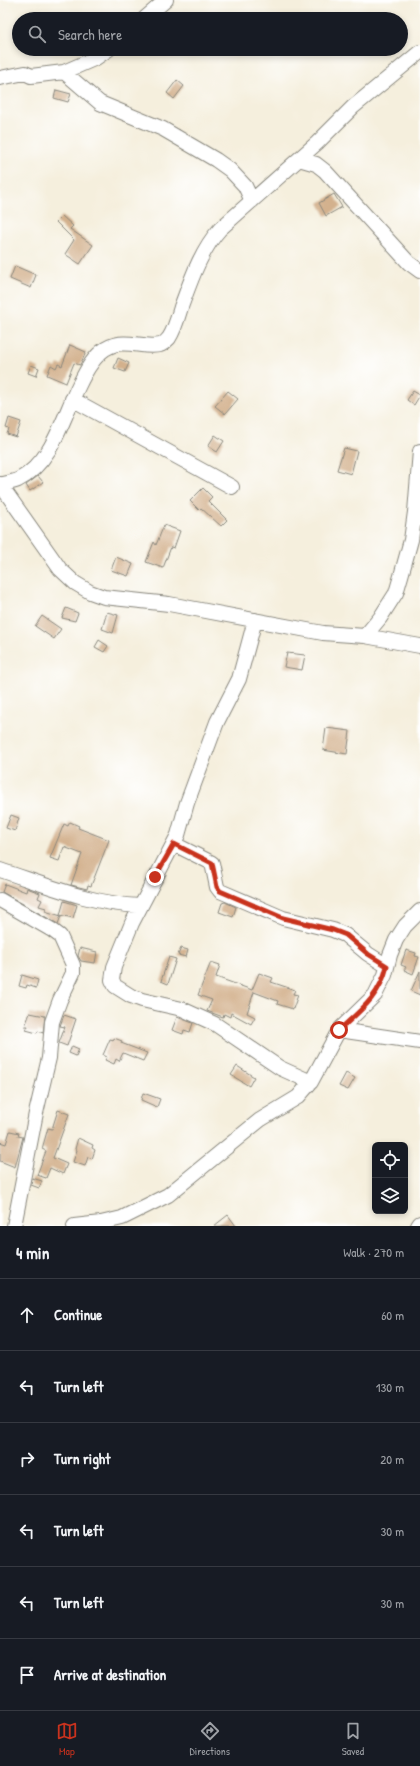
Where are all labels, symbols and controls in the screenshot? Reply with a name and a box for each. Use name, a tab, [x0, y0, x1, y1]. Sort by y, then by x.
search box	[12, 12, 408, 56]
icon: search	[26, 23, 48, 45]
text: Search here	[58, 24, 122, 45]
route end	[146, 868, 164, 886]
route start	[330, 1021, 348, 1039]
map controls	[372, 1142, 408, 1214]
button: locate	[372, 1142, 408, 1178]
button: layers	[372, 1178, 408, 1214]
text: 4 min	[16, 1241, 49, 1264]
text: Walk · 270 m	[343, 1243, 404, 1261]
icon: ahead	[16, 1304, 38, 1326]
text: Continue	[54, 1304, 102, 1325]
text: 60 m	[381, 1306, 404, 1324]
icon: left	[16, 1376, 38, 1398]
text: Turn left	[54, 1376, 104, 1397]
text: 130 m	[376, 1378, 404, 1396]
icon: right	[16, 1448, 38, 1470]
text: Turn right	[54, 1448, 110, 1469]
text: 20 m	[380, 1450, 404, 1468]
icon: left	[16, 1520, 38, 1542]
text: Turn left	[54, 1520, 104, 1541]
text: 30 m	[381, 1522, 404, 1540]
icon: left	[16, 1592, 38, 1614]
text: Turn left	[54, 1592, 104, 1613]
text: 30 m	[381, 1594, 404, 1612]
icon: arrive	[16, 1664, 38, 1686]
text: Arrive at destination	[54, 1664, 166, 1685]
tab: Map	[56, 1720, 78, 1758]
tab: Directions	[190, 1720, 230, 1758]
tab: Saved	[342, 1720, 364, 1758]

